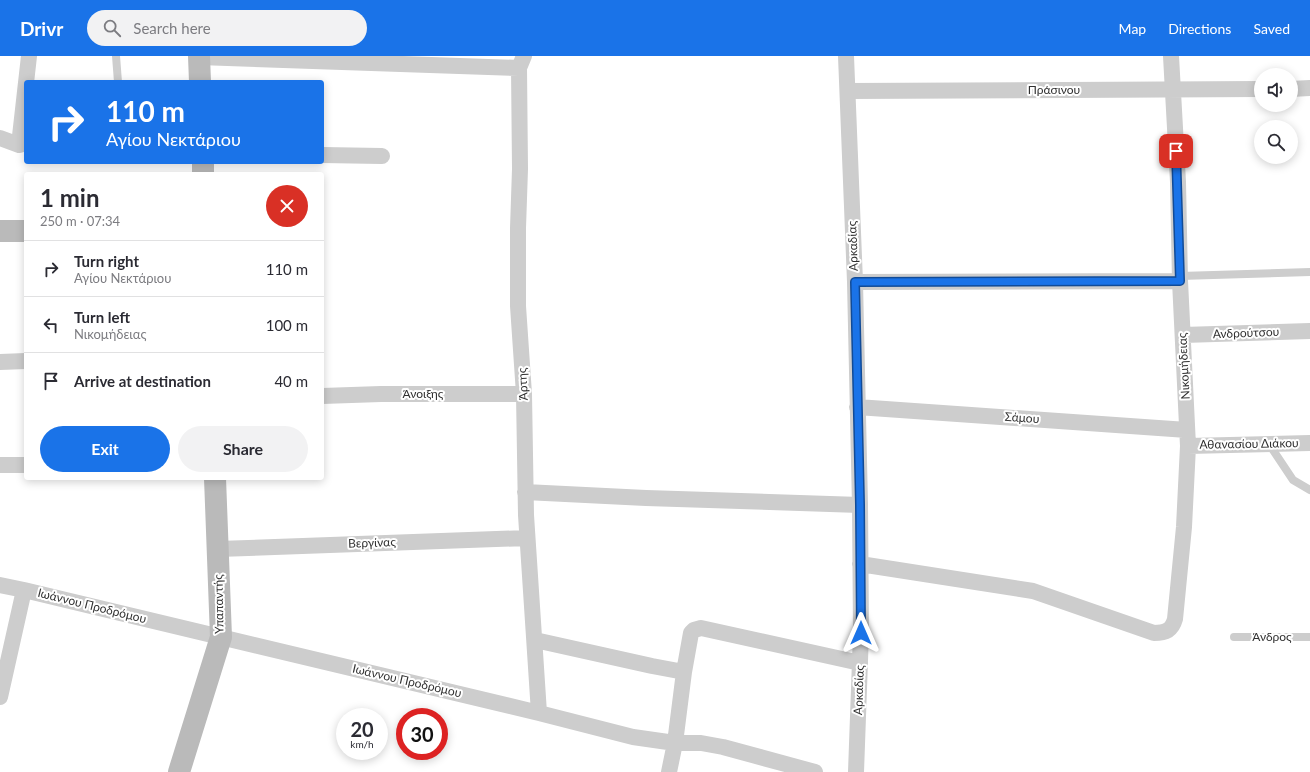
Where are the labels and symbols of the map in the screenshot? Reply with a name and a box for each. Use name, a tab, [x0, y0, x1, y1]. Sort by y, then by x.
street label: Πράσινου	[1028, 82, 1080, 97]
pin	[1159, 134, 1193, 168]
street label: Αρκαδίας	[844, 220, 861, 271]
street label: Ανδρούτσου	[1213, 324, 1279, 341]
street label: Νικομήδειας	[1174, 332, 1193, 400]
street label: Άρτης	[514, 367, 531, 401]
street label: Άνοιξης	[403, 386, 444, 401]
street label: Σάμου	[1004, 409, 1040, 426]
street label: Αθανασίου Διάκου	[1199, 435, 1299, 452]
street label: Βεργίνας	[348, 534, 397, 551]
street label: Υπαπαντής	[210, 574, 227, 634]
street label: Ιωάννου Προδρόμου	[36, 585, 148, 626]
position arrow	[840, 612, 882, 654]
street label: Άνδρος	[1252, 629, 1292, 644]
street label: Ιωάννου Προδρόμου	[351, 661, 463, 700]
street label: Αρκαδίας	[850, 664, 867, 715]
speed limit sign: 30	[396, 708, 448, 760]

